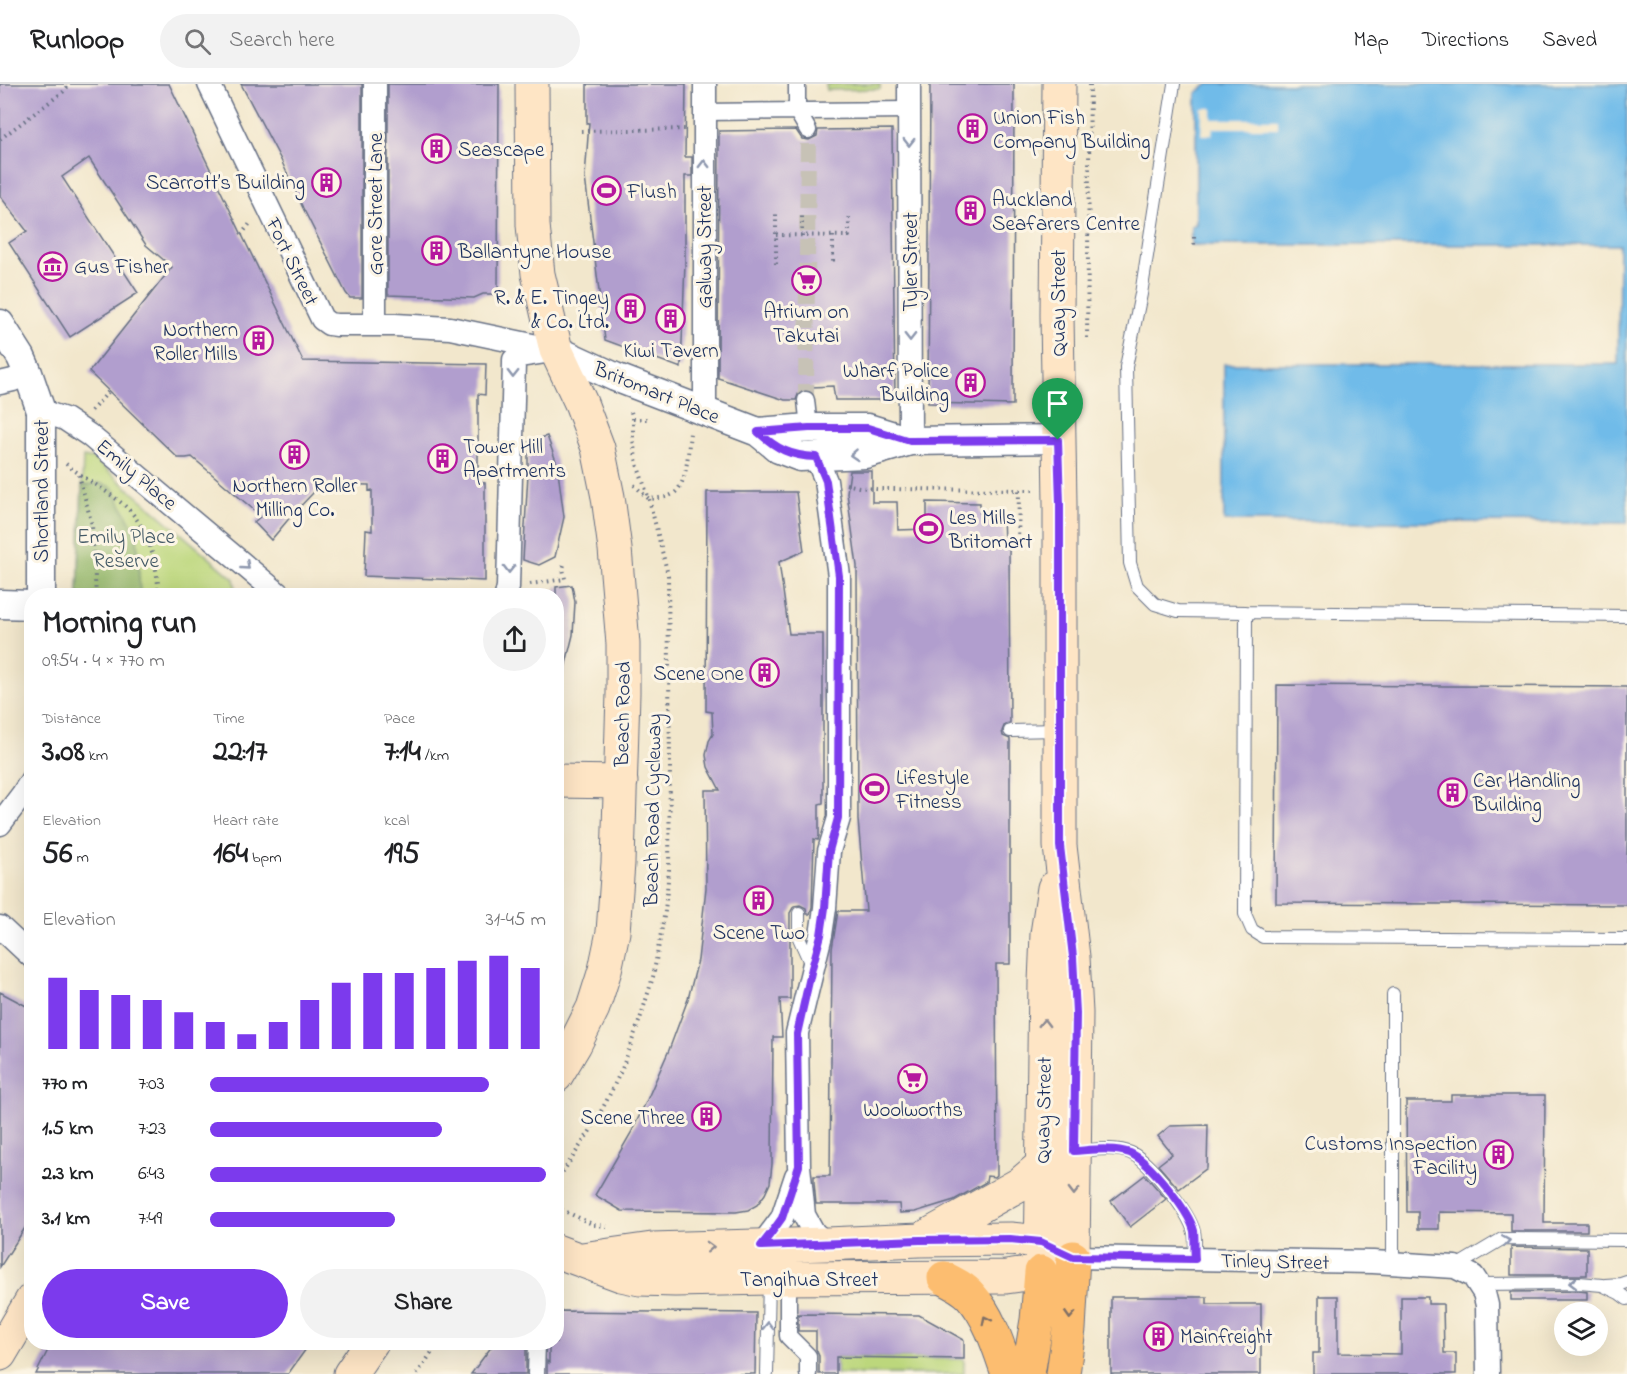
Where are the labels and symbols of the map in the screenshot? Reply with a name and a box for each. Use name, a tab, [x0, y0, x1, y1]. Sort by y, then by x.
place label: Union Fish Company Building	[993, 104, 1151, 160]
building icon: Union Fish Company Building	[956, 113, 988, 145]
street label: Gore Street Lane	[362, 132, 392, 275]
building icon: Seascape	[421, 133, 453, 165]
place label: Seascape	[458, 136, 545, 166]
one-way arrow	[903, 138, 915, 147]
one-way arrow	[698, 159, 710, 168]
building icon: Scarrott’s Building	[310, 166, 342, 198]
place label: Scarrott’s Building	[146, 169, 305, 201]
sports icon: Flush	[590, 175, 622, 207]
place label: Flush	[626, 178, 677, 208]
street label: Galway Street	[691, 186, 723, 309]
place label: Auckland Seafarers Centre	[992, 186, 1141, 240]
building icon: Auckland Seafarers Centre	[955, 195, 987, 227]
street label: Fort Street	[257, 212, 325, 311]
street label: Tyler Street	[897, 212, 929, 312]
building icon: Ballantyne House	[421, 235, 453, 267]
place label: Ballantyne House	[457, 238, 612, 270]
museum icon: Gus Fisher	[37, 250, 69, 282]
street label: Quay Street	[1045, 250, 1077, 356]
place label: Gus Fisher	[74, 253, 170, 283]
supermarket icon: Atrium on Takutai	[790, 264, 822, 296]
place label: R. & E. Tingey & Co. Ltd.	[494, 284, 609, 338]
building icon: R. & E. Tingey & Co. Ltd.	[614, 293, 646, 325]
place label: Atrium on Takutai	[763, 298, 849, 352]
building icon: Kiwi Tavern	[655, 303, 687, 335]
place label: Northern Roller Mills	[154, 316, 238, 370]
building icon: Northern Roller Mills	[243, 325, 275, 357]
one-way arrow	[904, 333, 916, 342]
place label: Kiwi Tavern	[623, 337, 719, 367]
street label: Britomart Place	[588, 355, 724, 433]
place label: Wharf Police Building	[843, 357, 950, 413]
building icon: Wharf Police Building	[954, 366, 986, 398]
one-way arrow	[507, 370, 520, 379]
pin	[1032, 378, 1083, 440]
street label: Shortland Street	[28, 419, 58, 563]
street label: Emily Place	[87, 433, 183, 520]
place label: Tower Hill Apartments	[463, 433, 566, 487]
building icon: Northern Roller Milling Co.	[279, 438, 311, 470]
building icon: Tower Hill Apartments	[426, 442, 458, 474]
one-way arrow	[849, 448, 858, 461]
place label: Northern Roller Milling Co.	[232, 472, 358, 528]
place label: Les Mills Britomart	[948, 504, 1033, 558]
sports icon: Les Mills Britomart	[912, 513, 944, 545]
park label: Emily Place Reserve	[77, 523, 175, 577]
one-way arrow	[239, 559, 250, 570]
one-way arrow	[502, 565, 515, 574]
building icon: Scene One	[749, 657, 781, 689]
place label: Scene One	[653, 660, 745, 690]
street label: Beach Road	[608, 661, 640, 768]
street label: Beach Road Cycleway	[637, 713, 673, 908]
place label: Lifestyle Fitness	[895, 764, 970, 818]
place label: Car Handling Building	[1472, 767, 1580, 823]
sports icon: Lifestyle Fitness	[859, 773, 891, 805]
building icon: Car Handling Building	[1436, 776, 1468, 808]
building icon: Scene Two	[743, 885, 775, 917]
place label: Scene Two	[713, 919, 805, 949]
one-way arrow	[1038, 1019, 1050, 1028]
street label: Quay Street	[1029, 1056, 1063, 1164]
supermarket icon: Woolworths	[897, 1062, 929, 1094]
place label: Woolworths	[863, 1096, 963, 1126]
building icon: Scene Three	[690, 1101, 722, 1133]
place label: Scene Three	[580, 1104, 686, 1134]
place label: Customs Inspection Facility	[1304, 1130, 1477, 1186]
building icon: Customs Inspection Facility	[1482, 1139, 1514, 1171]
one-way arrow	[1068, 1187, 1080, 1196]
one-way arrow	[1501, 1236, 1511, 1248]
one-way arrow	[706, 1241, 715, 1253]
street label: Tinley Street	[1220, 1247, 1330, 1281]
street label: Tangihua Street	[740, 1266, 878, 1298]
one-way arrow	[1568, 1277, 1577, 1289]
one-way arrow	[1064, 1311, 1077, 1320]
one-way arrow	[981, 1315, 993, 1326]
building icon: Mainfreight	[1143, 1320, 1175, 1352]
one-way arrow	[762, 1322, 774, 1331]
place label: Mainfreight	[1180, 1323, 1273, 1355]

